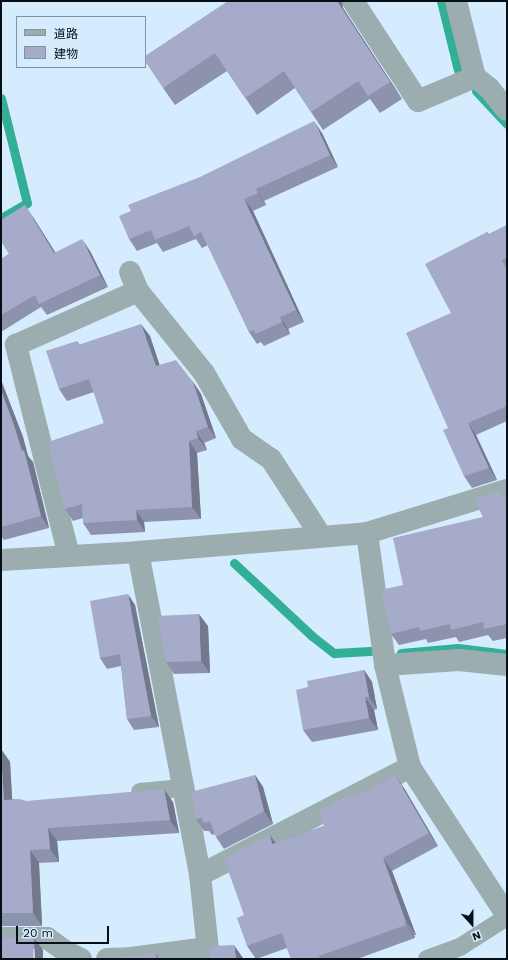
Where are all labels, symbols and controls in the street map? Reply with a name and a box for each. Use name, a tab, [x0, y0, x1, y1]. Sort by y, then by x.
legend	[16, 16, 146, 68]
text: 道路	[54, 27, 78, 41]
text: 建物	[54, 47, 78, 61]
north arrow	[452, 904, 492, 944]
scale bar	[18, 918, 111, 944]
text: 20 m	[23, 926, 53, 940]
text: N	[470, 928, 483, 943]

